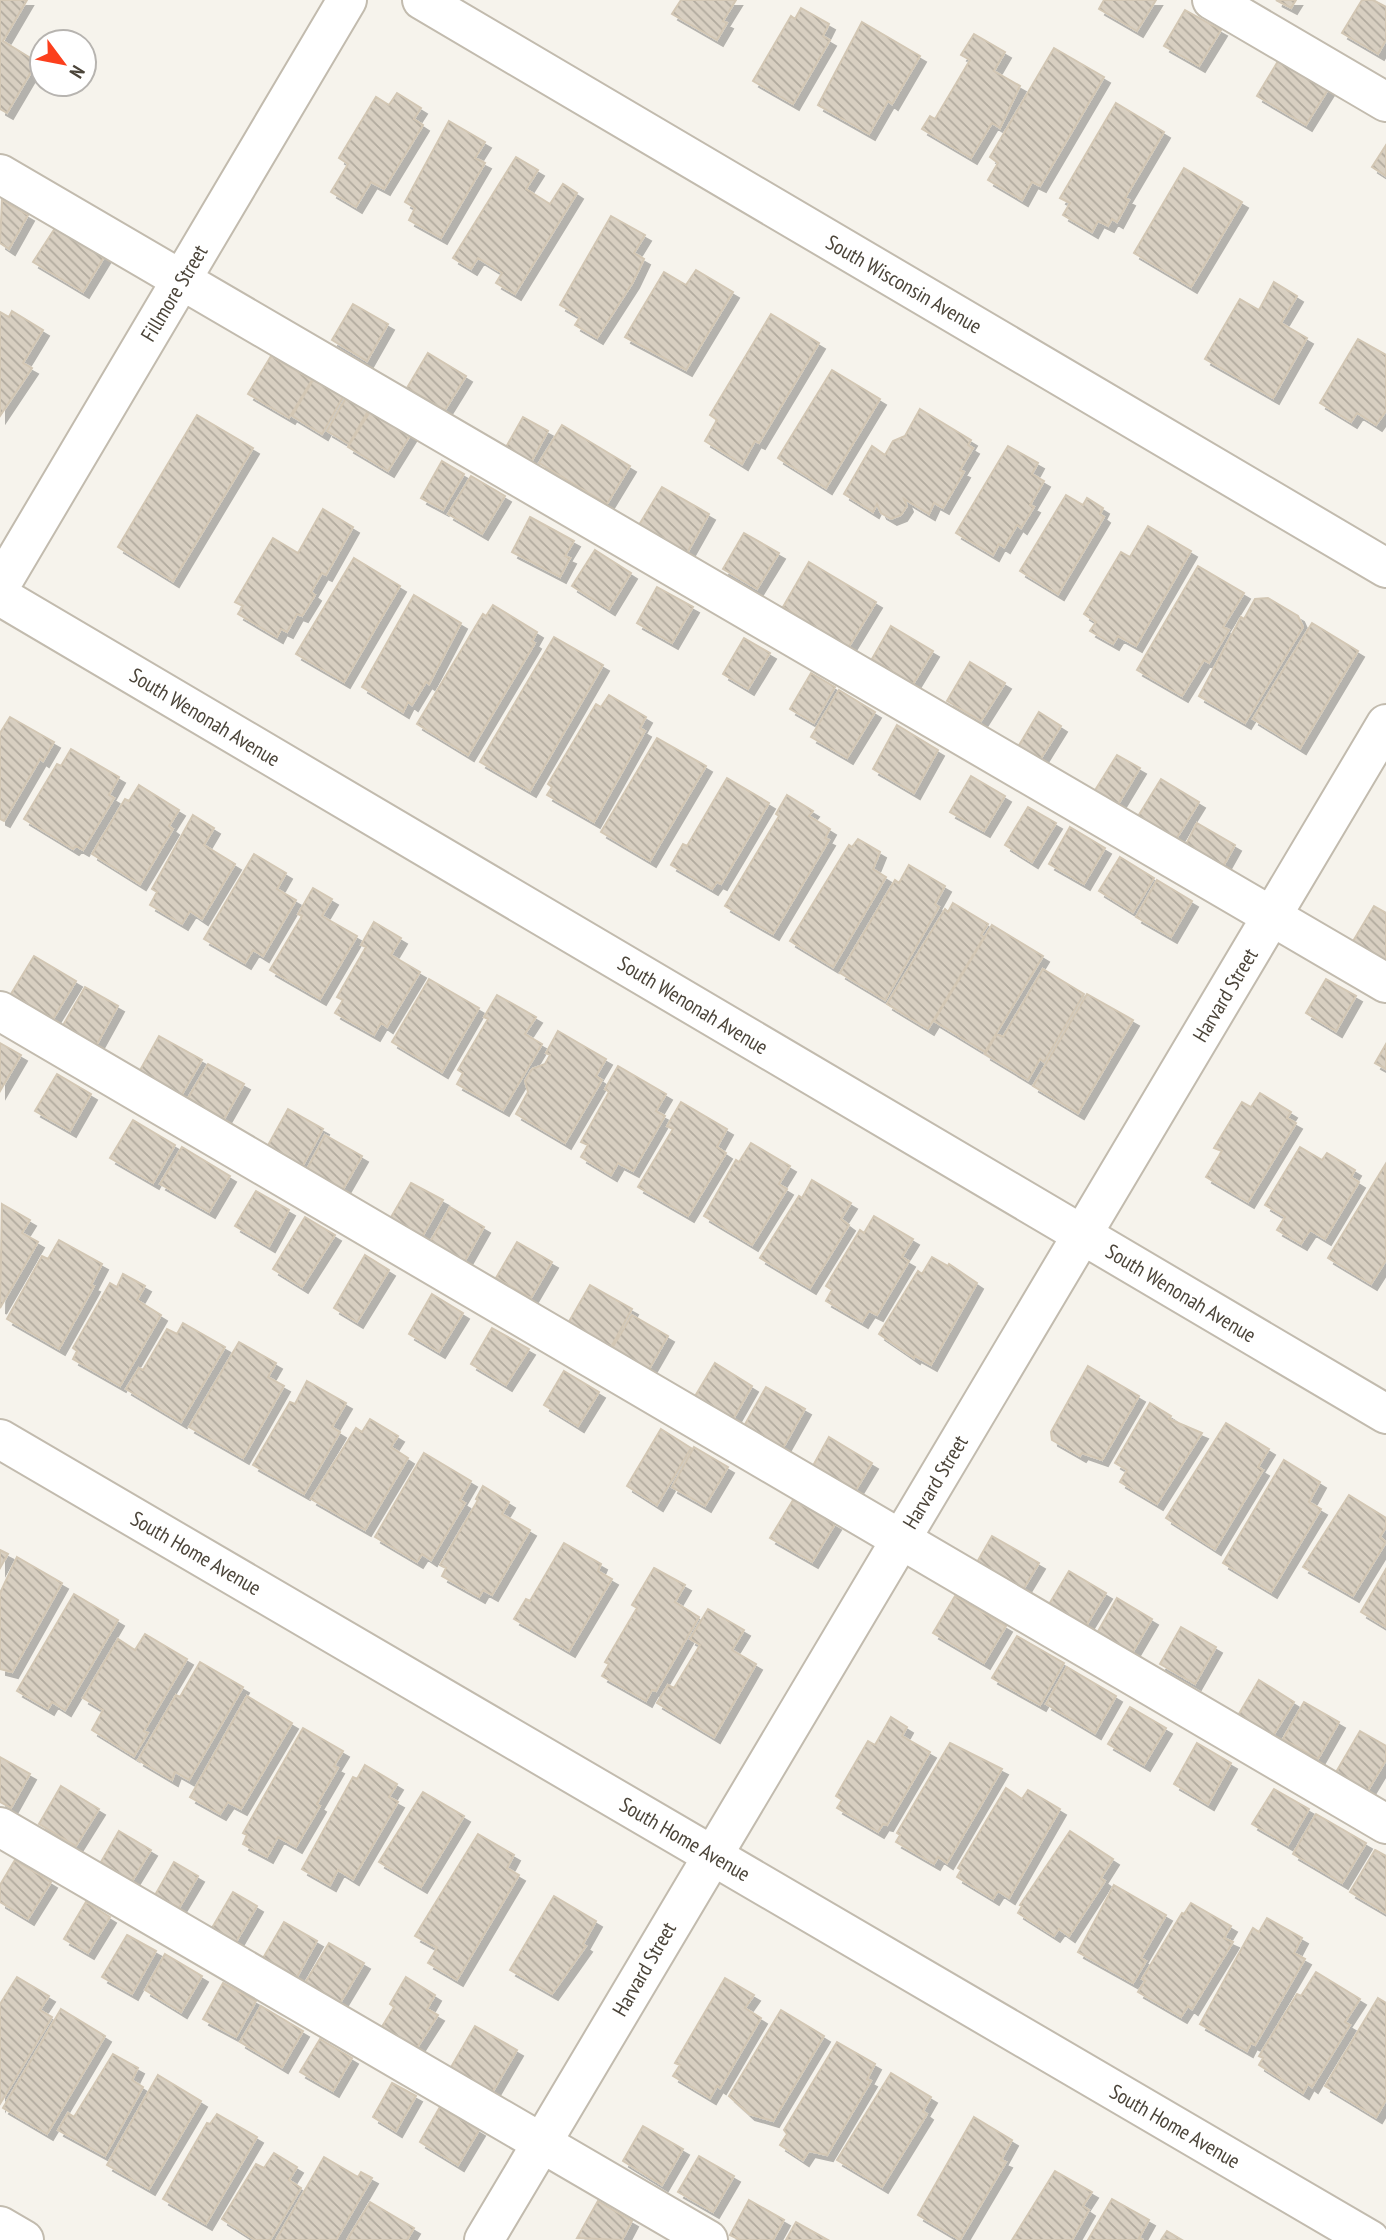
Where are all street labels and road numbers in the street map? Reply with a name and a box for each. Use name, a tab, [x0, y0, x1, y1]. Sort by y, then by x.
street label: South Wisconsin Avenue	[821, 228, 987, 340]
street label: Fillmore Street	[135, 240, 214, 346]
street label: South Wenonah Avenue	[125, 662, 285, 772]
street label: Harvard Street	[1186, 943, 1264, 1047]
street label: South Wenonah Avenue	[613, 950, 773, 1060]
street label: South Wenonah Avenue	[1101, 1238, 1261, 1348]
street label: Harvard Street	[896, 1430, 974, 1534]
street label: South Home Avenue	[126, 1505, 266, 1601]
street label: South Home Avenue	[615, 1791, 755, 1887]
street label: Harvard Street	[606, 1917, 682, 2021]
street label: South Home Avenue	[1105, 2078, 1245, 2174]

